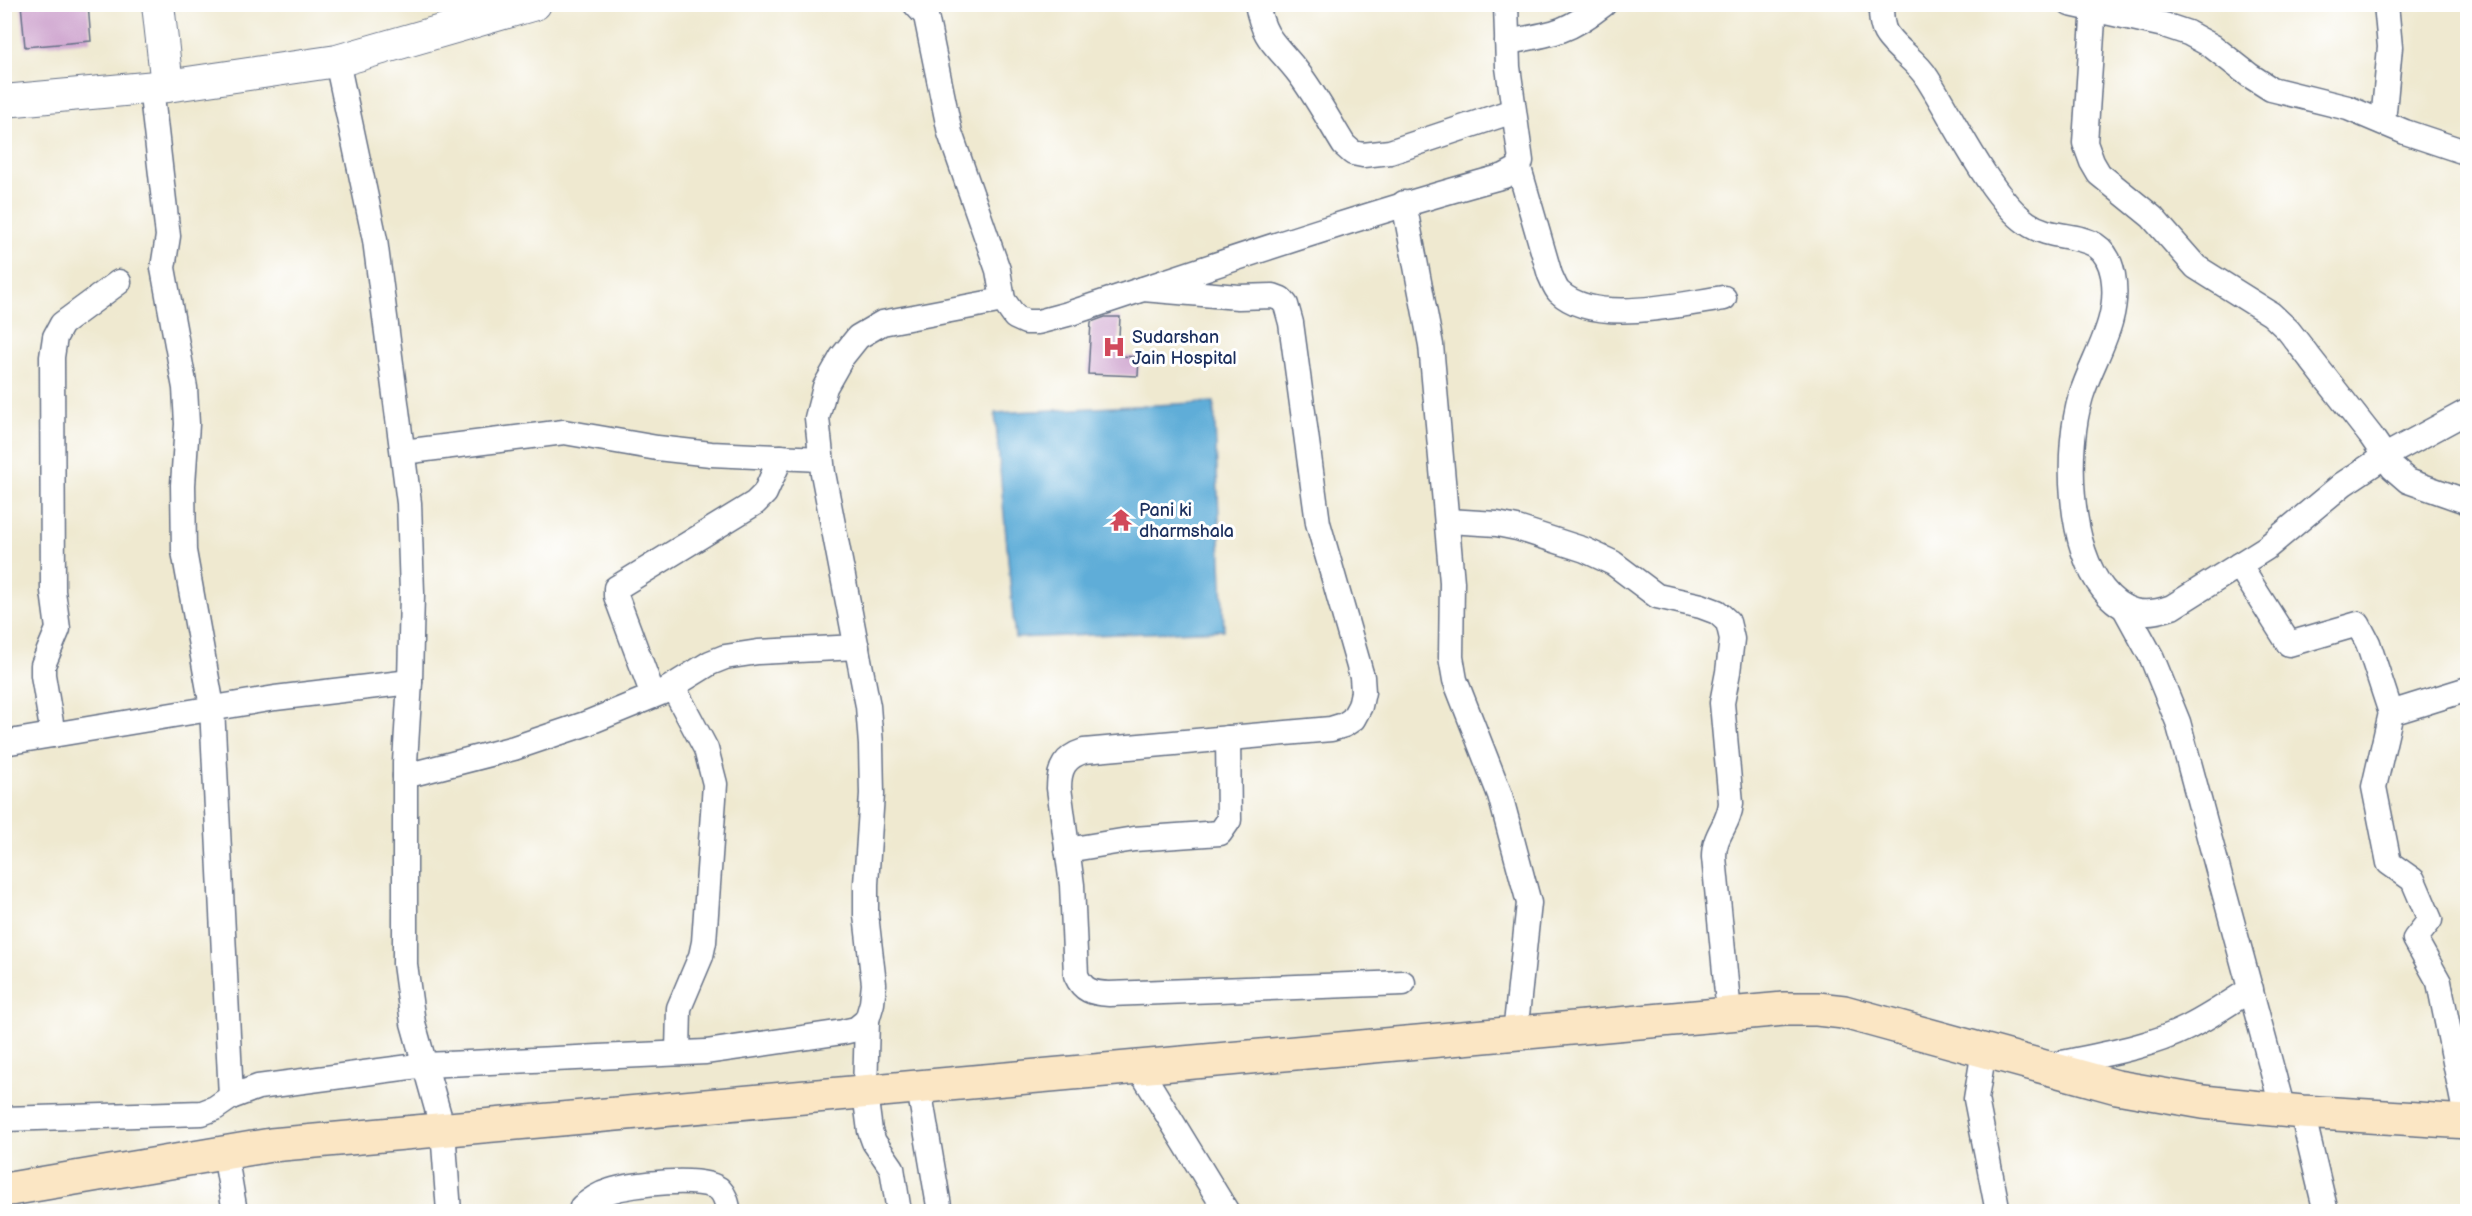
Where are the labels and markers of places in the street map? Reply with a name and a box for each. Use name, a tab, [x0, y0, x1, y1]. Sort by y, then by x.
place label: Sudarshan Jain Hospital	[1132, 327, 1237, 369]
hospital icon: Sudarshan Jain Hospital	[1101, 334, 1127, 360]
place label: Pani ki dharmshala	[1139, 500, 1234, 542]
temple icon: Pani ki dharmshala	[1108, 507, 1134, 533]

